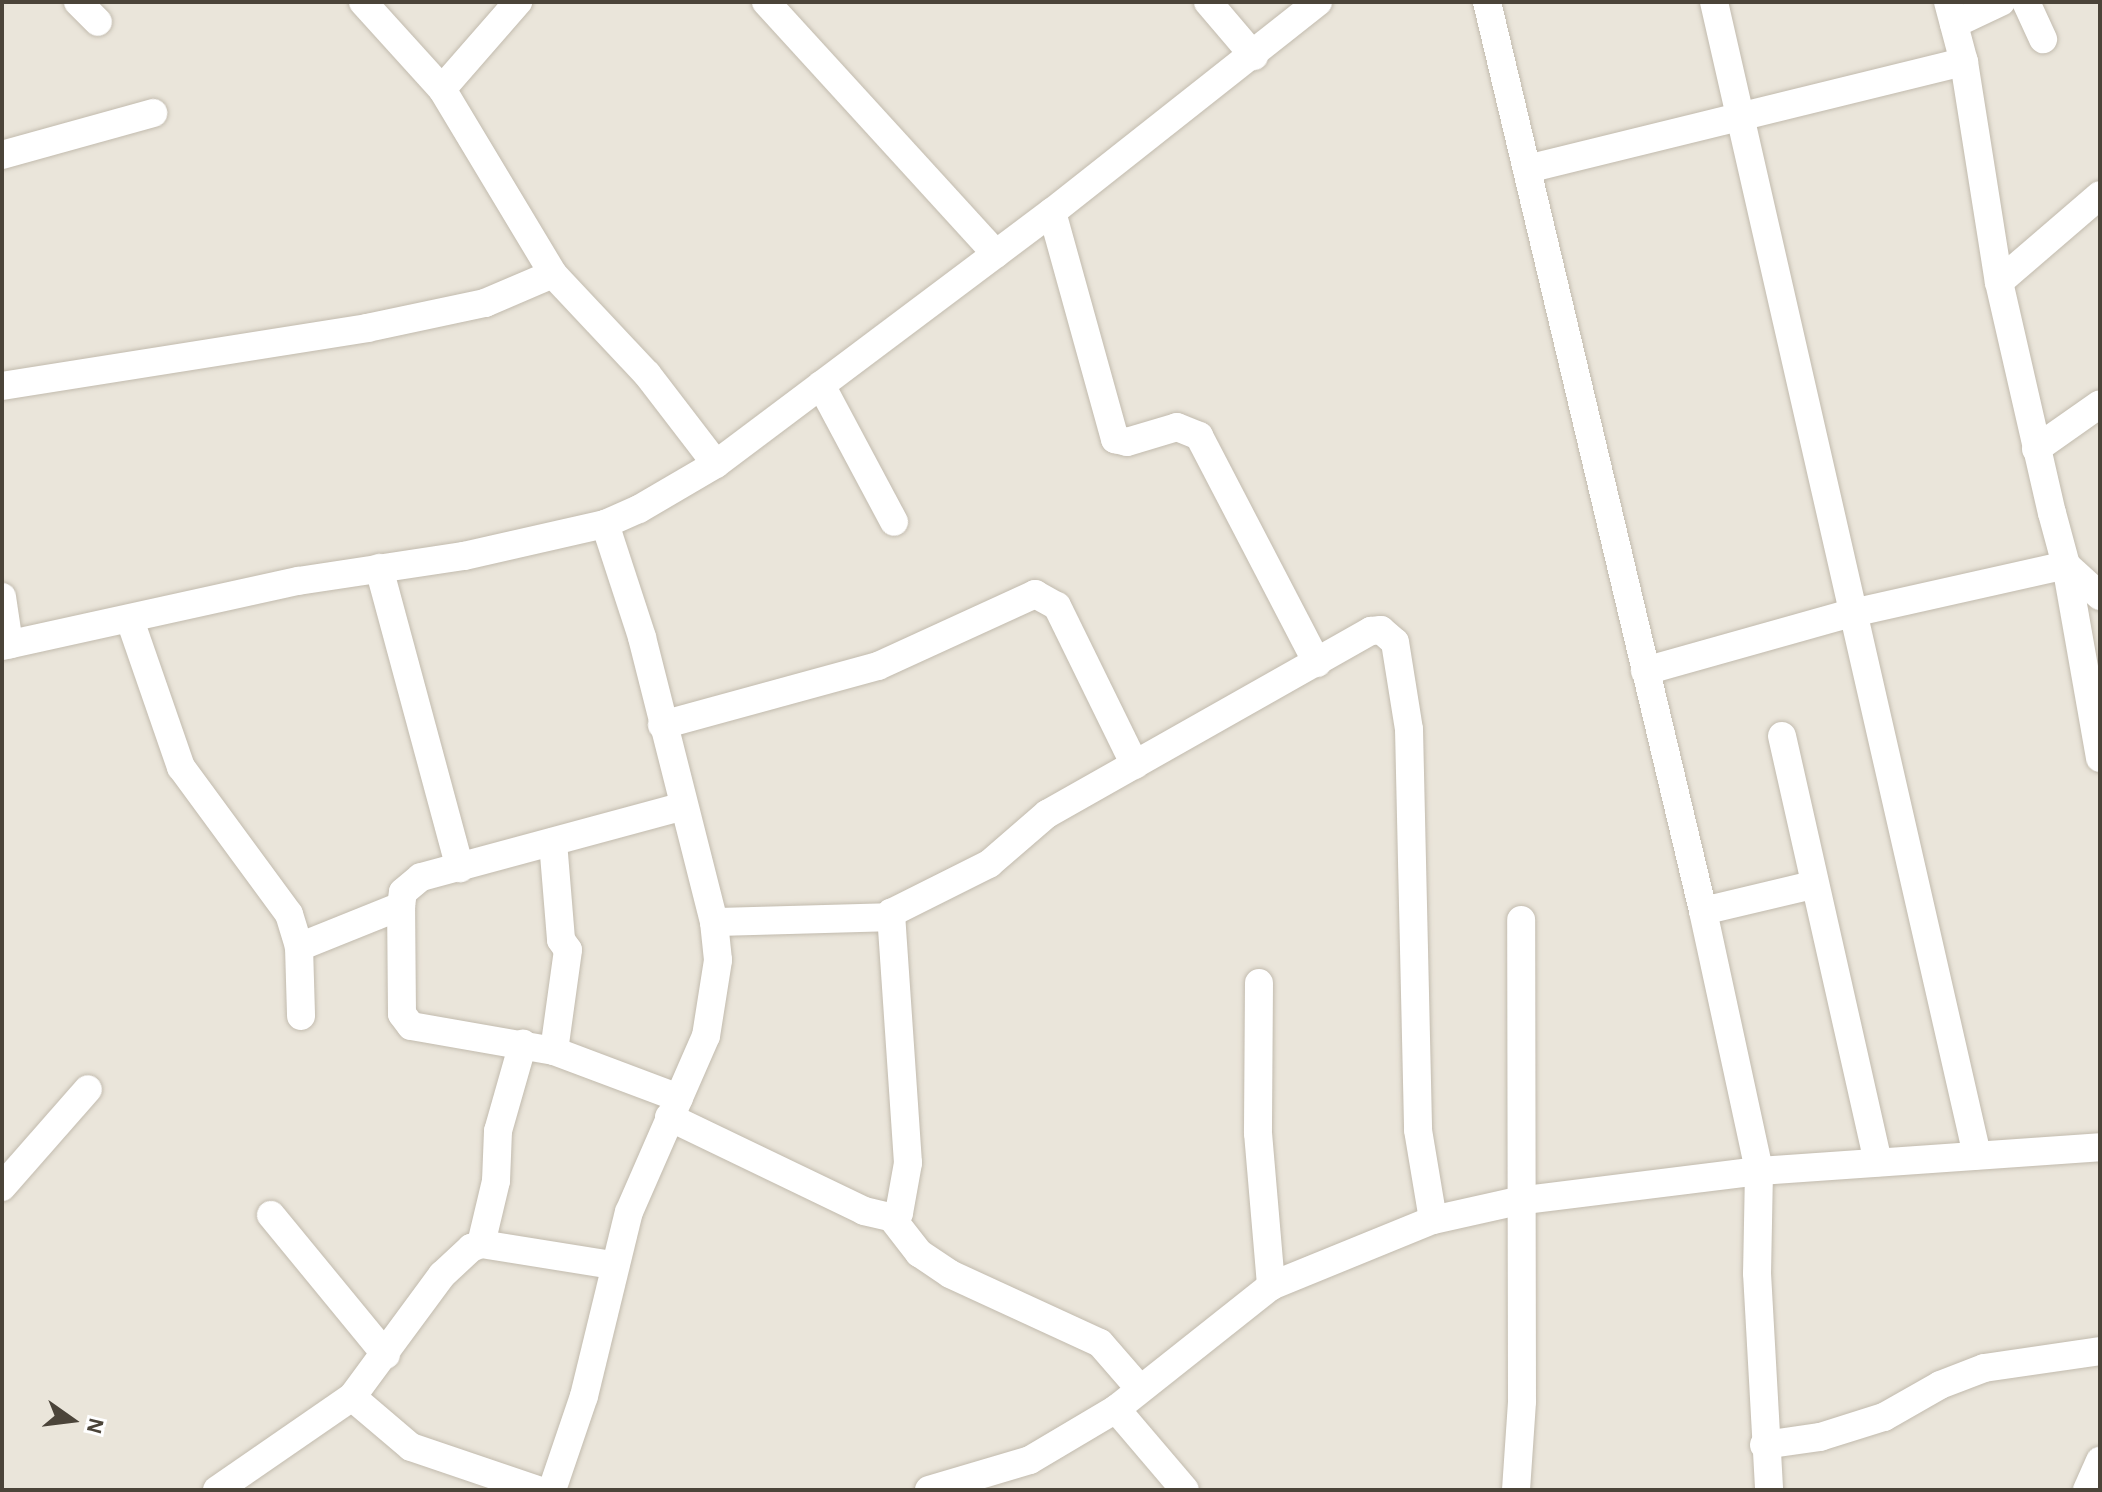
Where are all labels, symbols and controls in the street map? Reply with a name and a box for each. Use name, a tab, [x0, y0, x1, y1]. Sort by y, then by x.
north arrow	[32, 1380, 112, 1460]
text: N	[83, 1416, 108, 1436]

